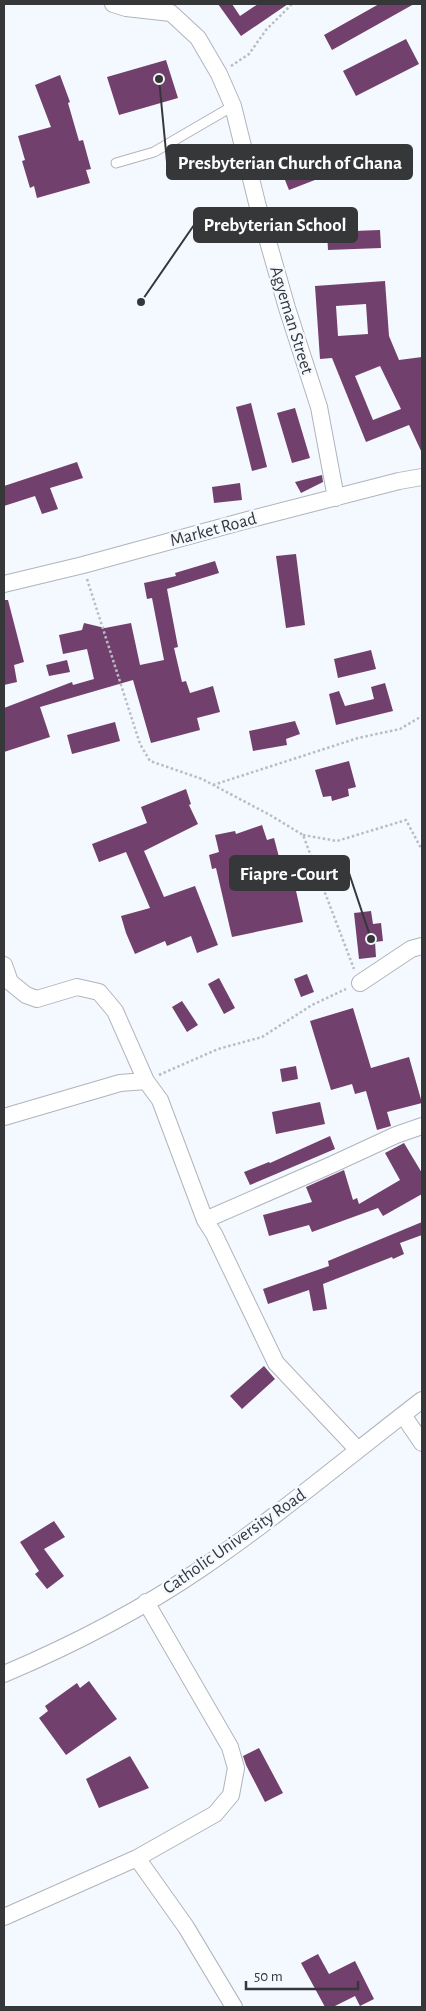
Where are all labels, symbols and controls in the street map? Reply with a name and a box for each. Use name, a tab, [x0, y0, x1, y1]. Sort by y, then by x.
callout: Presbyterian Church of Ghana	[167, 145, 412, 179]
text: Presbyterian Church of Ghana	[178, 154, 402, 173]
callout: Prebyterian School	[194, 208, 357, 242]
text: Prebyterian School	[203, 216, 347, 235]
street label: Agyeman Street	[266, 264, 316, 377]
street label: Market Road	[168, 510, 258, 550]
callout: Fiapre -Court	[230, 856, 349, 890]
text: Fiapre -Court	[240, 865, 339, 884]
street label: Catholic University Road	[160, 1486, 309, 1598]
scale bar	[246, 1958, 358, 1990]
text: 50 m	[254, 1969, 283, 1984]

